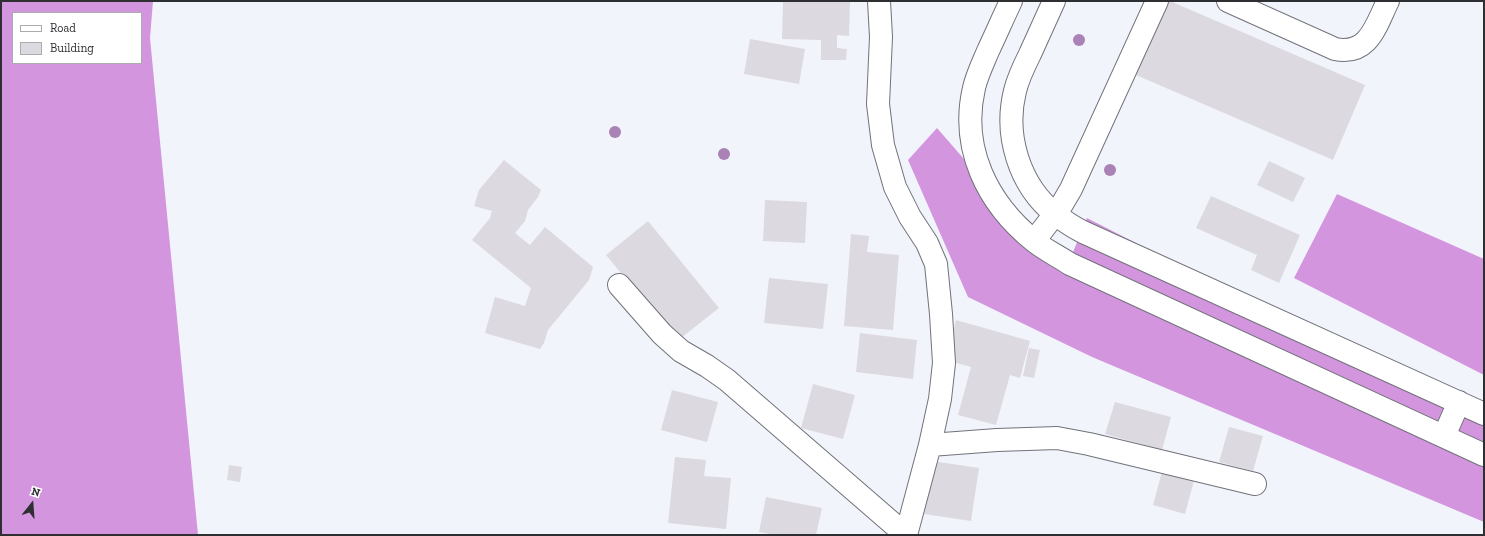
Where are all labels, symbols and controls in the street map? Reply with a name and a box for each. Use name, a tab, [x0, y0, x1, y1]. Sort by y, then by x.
legend	[12, 12, 142, 64]
text: Road	[50, 21, 76, 35]
text: Building	[50, 41, 94, 55]
north arrow	[12, 484, 52, 524]
text: N	[30, 485, 42, 499]

